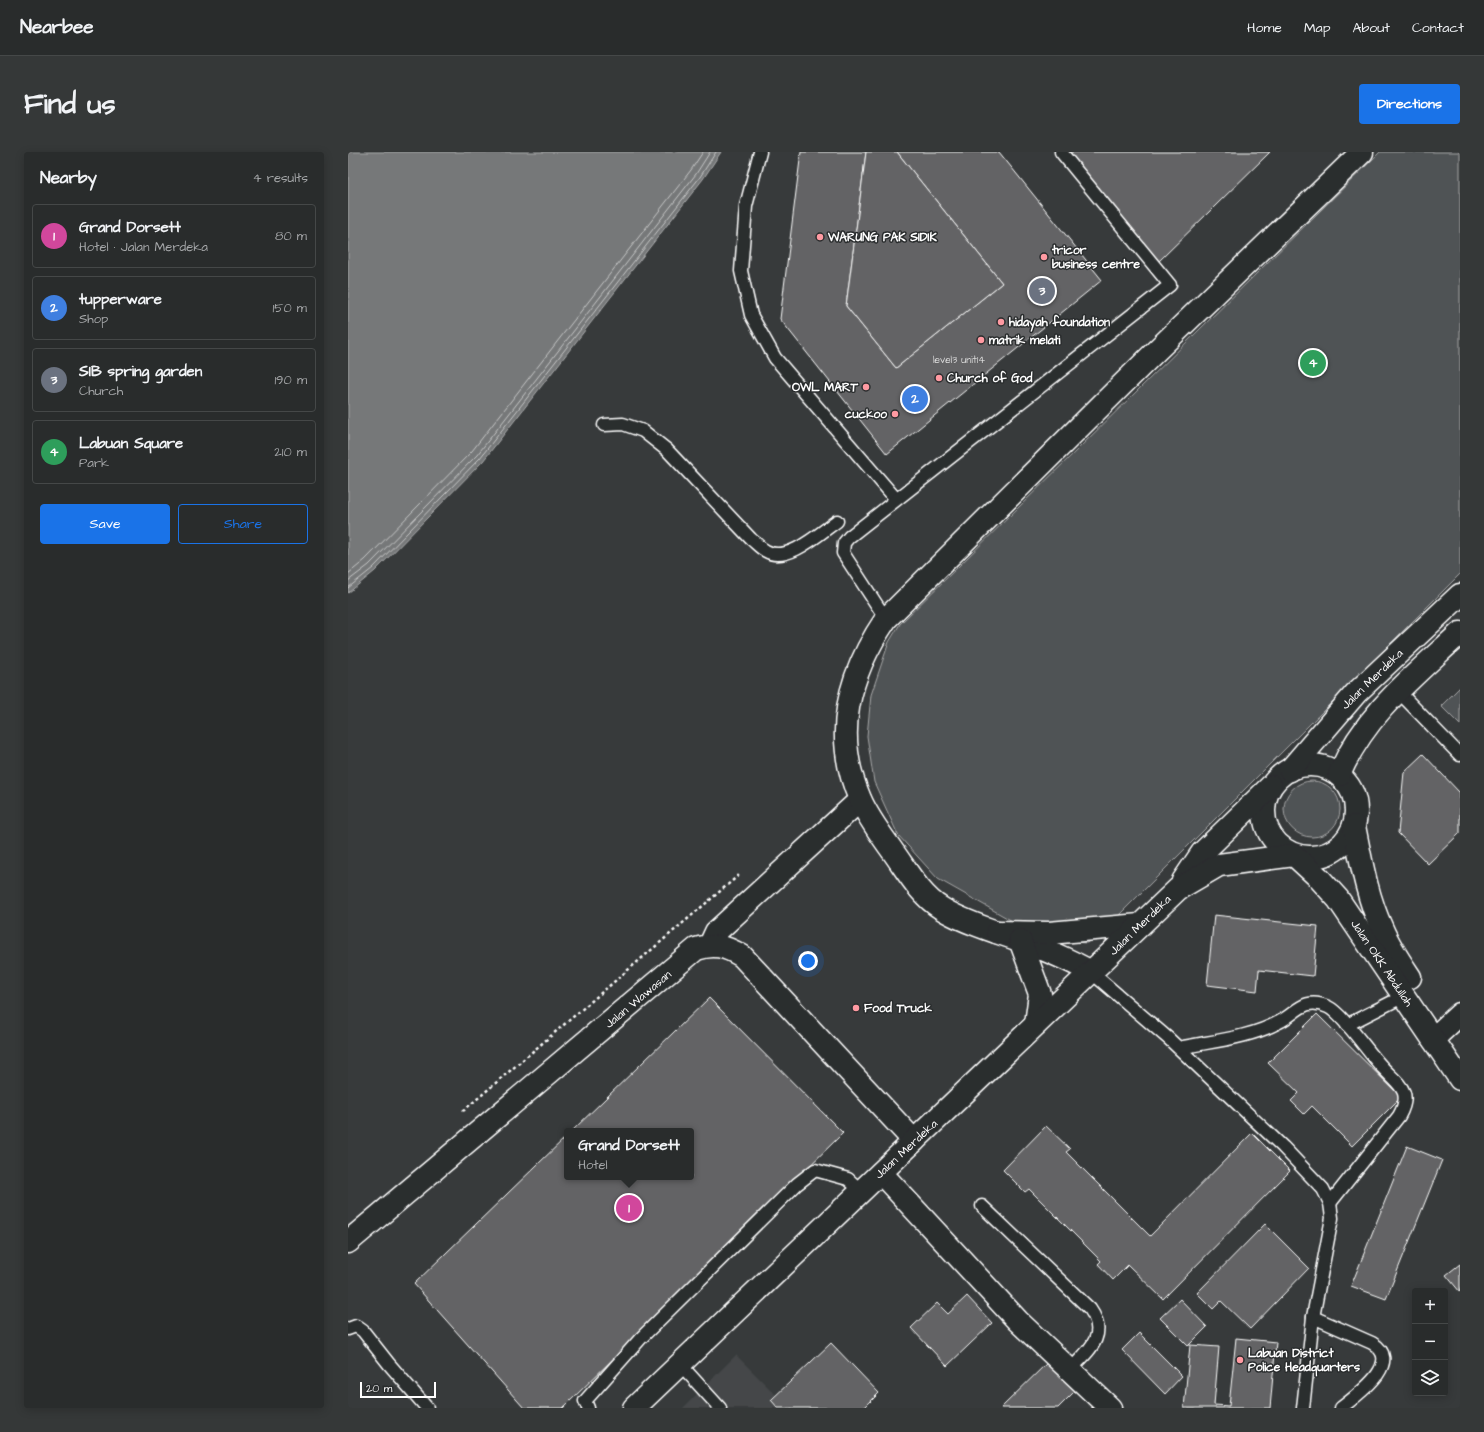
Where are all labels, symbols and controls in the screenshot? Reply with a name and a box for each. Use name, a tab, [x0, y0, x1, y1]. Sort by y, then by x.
text: Nearbee	[20, 14, 94, 41]
text: Home	[1247, 18, 1282, 38]
text: Map	[1304, 18, 1330, 38]
text: About	[1352, 18, 1390, 38]
text: Contact	[1412, 18, 1464, 38]
button: Directions	[1359, 84, 1460, 124]
text: Find us	[24, 85, 115, 124]
text: Nearby	[40, 166, 97, 190]
text: 4 results	[253, 169, 308, 187]
text: Grand Dorsett	[79, 217, 181, 238]
text: 1	[53, 227, 55, 245]
text: 80 m	[275, 227, 307, 245]
place label: WARUNG PAK SIDIK	[827, 229, 937, 246]
marker: WARUNG PAK SIDIK	[815, 232, 825, 242]
text: Hotel · Jalan Merdeka	[79, 238, 208, 256]
place label: tricor business centre	[1051, 242, 1141, 273]
marker: tricor business centre	[1039, 252, 1049, 262]
pin: 3	[1029, 276, 1055, 306]
text: tupperware	[79, 289, 162, 310]
text: 2	[50, 299, 58, 317]
text: 150 m	[273, 299, 307, 317]
text: Shop	[79, 310, 108, 328]
place label: hidayah foundation	[1009, 314, 1110, 332]
marker: hidayah foundation	[996, 317, 1006, 327]
place label: matrik melati	[989, 332, 1061, 349]
marker: matrik melati	[976, 335, 986, 345]
pin: 4	[1300, 348, 1326, 378]
house number: level3 unit14	[933, 353, 985, 367]
text: SIB spring garden	[79, 361, 202, 382]
place label: Church of God	[947, 370, 1033, 387]
text: 3	[51, 371, 57, 389]
text: 190 m	[274, 371, 307, 389]
marker: Church of God	[934, 373, 944, 383]
place label: OWL MART	[792, 379, 859, 396]
text: Church	[79, 382, 123, 400]
marker: OWL MART	[861, 382, 871, 392]
pin: 2	[902, 384, 928, 414]
place label: cuckoo	[845, 406, 887, 423]
marker: cuckoo	[890, 409, 900, 419]
text: Labuan Square	[79, 433, 183, 454]
text: 4	[50, 443, 58, 461]
text: 210 m	[274, 443, 307, 461]
text: Park	[79, 454, 109, 472]
button: Save	[40, 504, 170, 544]
button: Share	[178, 504, 308, 544]
street label: Jalan Merdeka	[1338, 645, 1407, 713]
street label: Jalan Merdeka	[1106, 891, 1175, 959]
street label: Jalan OKK Abdullah	[1346, 917, 1417, 1010]
your location	[798, 951, 818, 971]
street label: Jalan Wawasan	[601, 966, 675, 1032]
place label: Food Truck	[864, 1000, 933, 1017]
marker: Food Truck	[851, 1003, 861, 1013]
street label: Jalan Merdeka	[871, 1116, 942, 1183]
popup	[564, 1128, 694, 1180]
text: Grand Dorsett	[578, 1135, 680, 1156]
text: Hotel	[578, 1156, 608, 1174]
pin: 1	[616, 1193, 642, 1223]
map controls	[1412, 1288, 1448, 1396]
button: +	[1412, 1288, 1448, 1324]
button: −	[1412, 1324, 1448, 1360]
place label: Labuan District Police Headquarters	[1248, 1345, 1360, 1377]
marker: Labuan District Police Headquarters	[1235, 1355, 1245, 1365]
button: layers	[1412, 1360, 1448, 1396]
scale bar	[360, 1380, 436, 1399]
text: 20 m	[366, 1381, 392, 1396]

